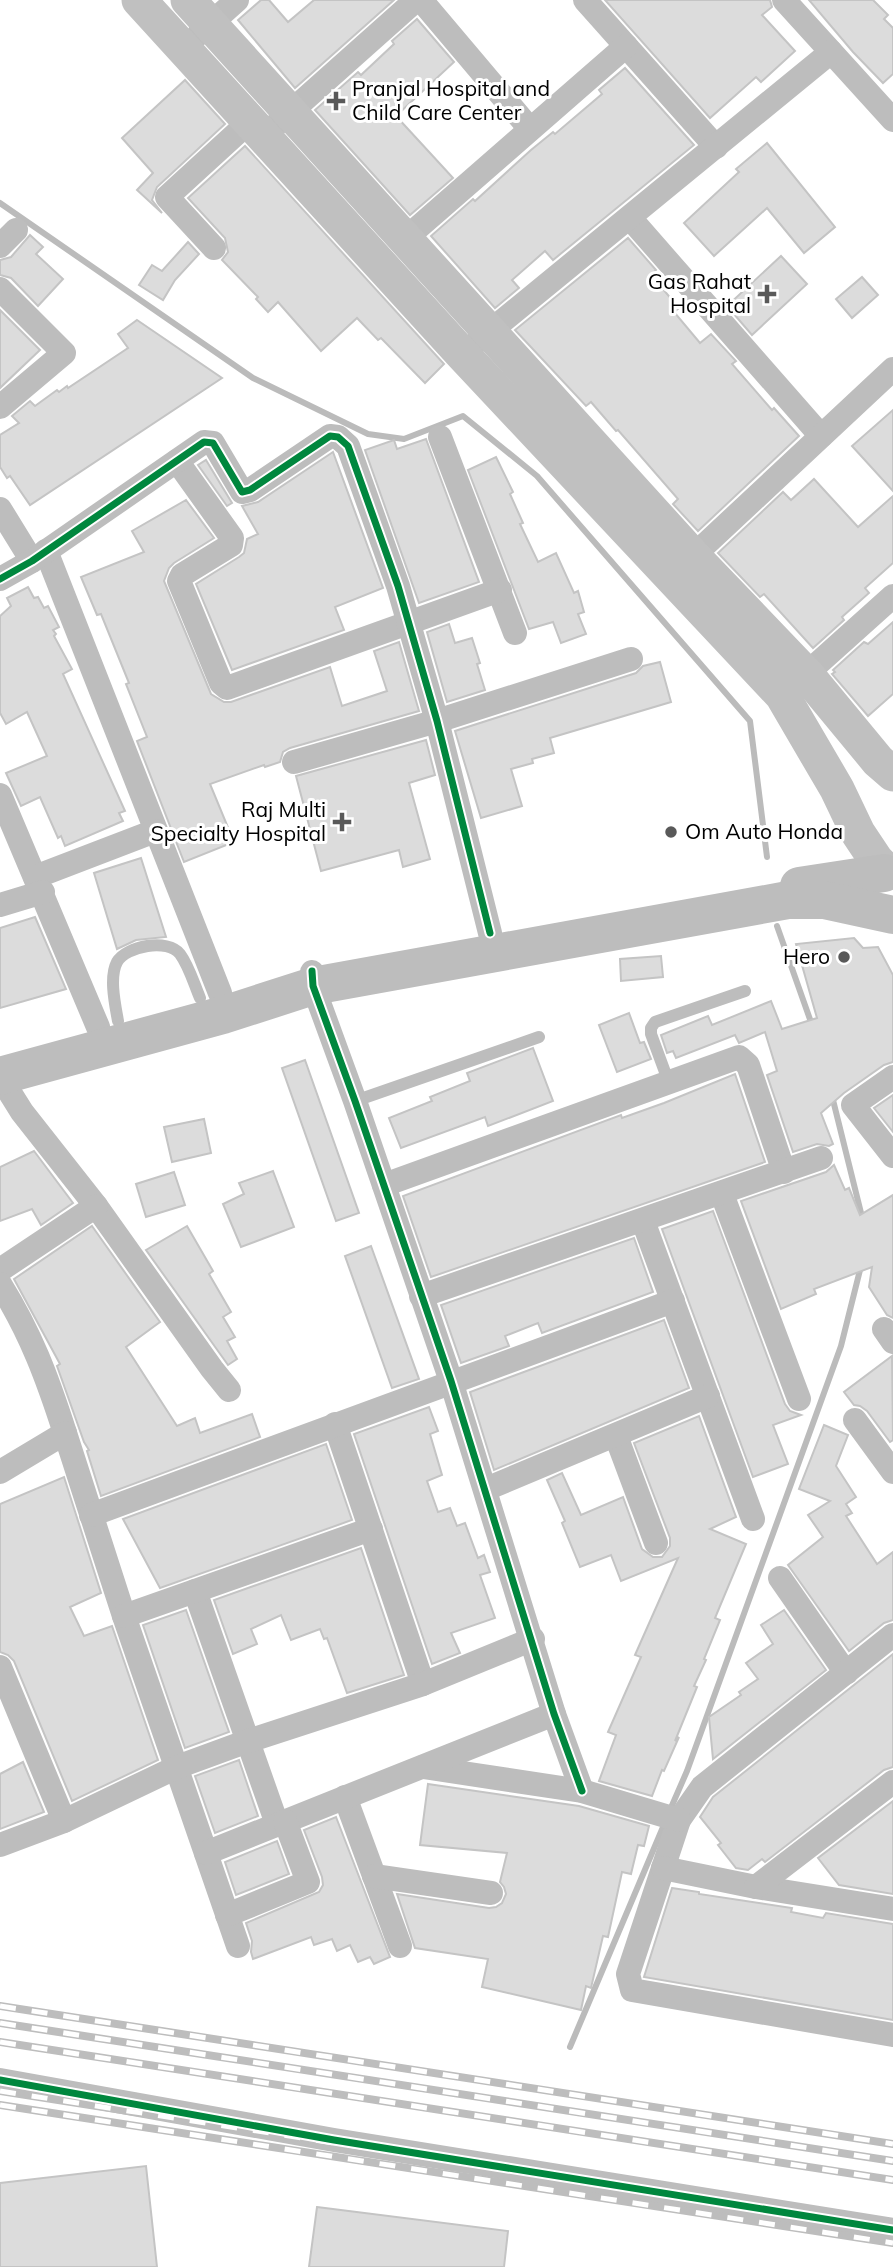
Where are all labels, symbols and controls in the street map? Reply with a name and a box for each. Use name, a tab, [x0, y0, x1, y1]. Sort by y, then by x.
place label: Pranjal Hospital and Child Care Center	[352, 75, 550, 125]
marker: Pranjal Hospital and Child Care Center	[326, 91, 346, 111]
place label: Gas Rahat Hospital	[648, 268, 751, 318]
marker: Gas Rahat Hospital	[757, 284, 777, 304]
place label: Raj Multi Specialty Hospital	[151, 796, 326, 846]
marker: Raj Multi Specialty Hospital	[332, 812, 352, 832]
place label: Om Auto Honda	[685, 818, 843, 844]
marker: Om Auto Honda	[663, 824, 679, 840]
place label: Hero	[783, 943, 830, 969]
marker: Hero	[836, 949, 852, 965]

